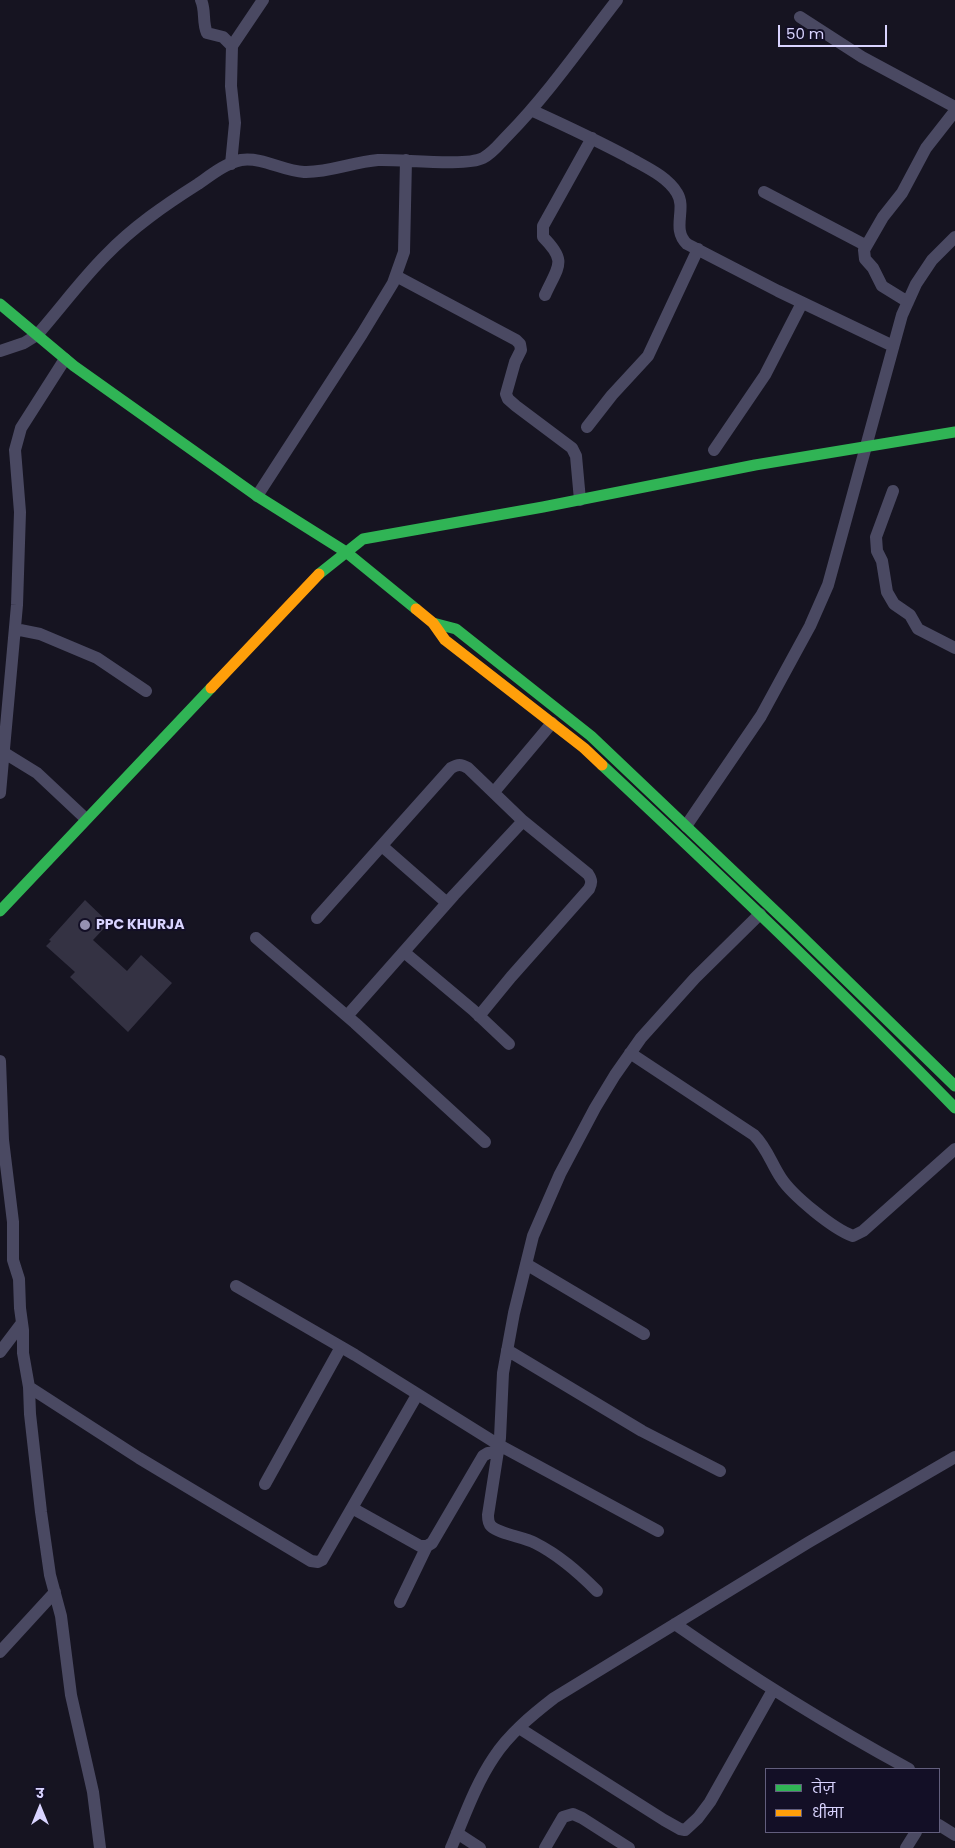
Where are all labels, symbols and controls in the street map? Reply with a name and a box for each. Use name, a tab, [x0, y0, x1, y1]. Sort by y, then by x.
scale bar	[780, 15, 889, 47]
text: 50 m	[786, 23, 824, 44]
place label: PPC KHURJA	[96, 917, 185, 933]
marker: PPC KHURJA	[78, 918, 92, 932]
legend	[765, 1768, 940, 1833]
text: तेज़	[812, 1777, 835, 1798]
north arrow	[15, 1783, 65, 1833]
text: उ	[36, 1783, 44, 1803]
text: धीमा	[812, 1802, 843, 1823]

